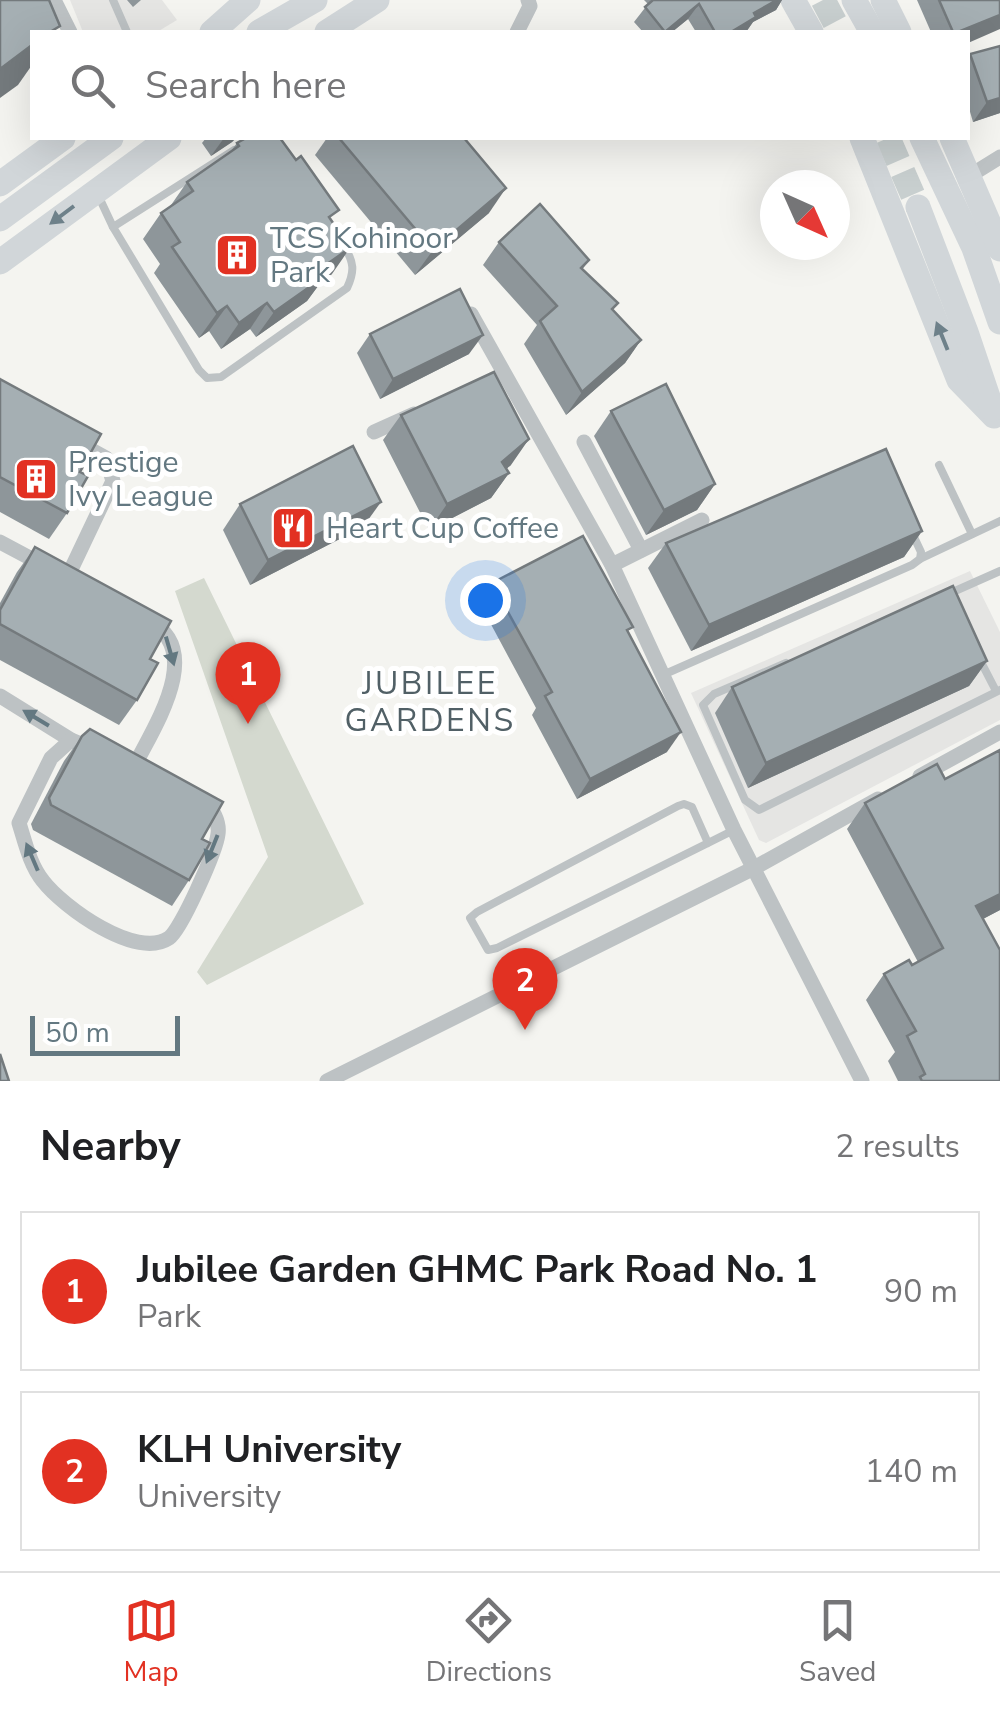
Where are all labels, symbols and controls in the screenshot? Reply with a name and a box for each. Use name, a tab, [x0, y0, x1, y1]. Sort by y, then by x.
search box	[30, 30, 970, 140]
icon: search	[65, 58, 120, 113]
text: Search here	[145, 60, 346, 111]
north arrow	[760, 170, 850, 260]
one-way arrow	[49, 205, 75, 225]
place label: TCS Kohinoor Park	[270, 218, 453, 293]
building icon: TCS Kohinoor Park	[214, 232, 260, 278]
one-way arrow	[933, 321, 949, 351]
place label: Prestige Ivy League	[68, 442, 213, 517]
building icon: Prestige Ivy League	[13, 456, 59, 502]
restaurant icon: Heart Cup Coffee	[270, 505, 316, 551]
place label: Heart Cup Coffee	[326, 508, 559, 549]
your location	[460, 575, 511, 626]
one-way arrow	[163, 636, 179, 667]
pin: 1	[216, 642, 280, 724]
district label: JUBILEE GARDENS	[344, 662, 516, 742]
one-way arrow	[22, 710, 50, 727]
one-way arrow	[204, 834, 220, 864]
one-way arrow	[24, 842, 40, 872]
pin: 2	[492, 948, 558, 1030]
scale bar	[30, 1011, 180, 1056]
text: 50 m	[45, 1014, 110, 1052]
text: Nearby	[40, 1118, 181, 1175]
text: 2 results	[835, 1125, 960, 1168]
text: Jubilee Garden GHMC Park Road No. 1	[137, 1244, 818, 1295]
text: 1	[65, 1270, 84, 1313]
text: 90 m	[884, 1270, 958, 1313]
text: Park	[137, 1295, 201, 1338]
text: KLH University	[137, 1424, 401, 1475]
text: 2	[65, 1450, 84, 1493]
text: 140 m	[865, 1450, 958, 1493]
text: University	[137, 1475, 281, 1518]
tab: Map	[124, 1593, 179, 1691]
tab: Directions	[426, 1593, 552, 1691]
tab: Saved	[799, 1593, 876, 1691]

